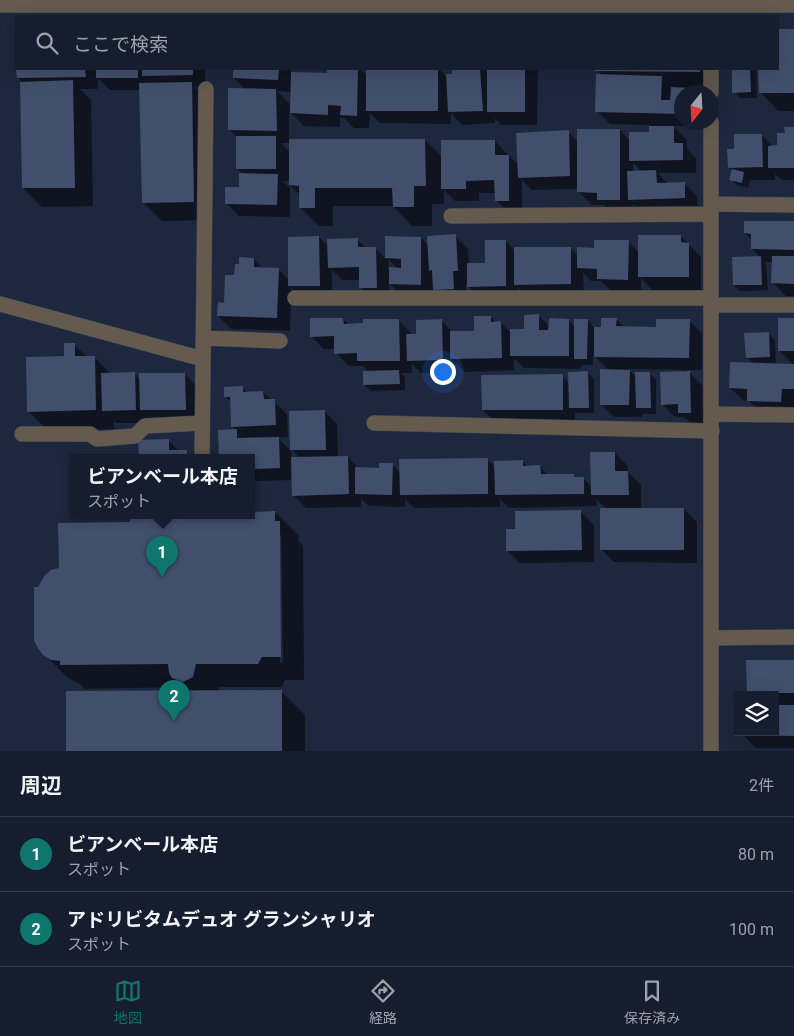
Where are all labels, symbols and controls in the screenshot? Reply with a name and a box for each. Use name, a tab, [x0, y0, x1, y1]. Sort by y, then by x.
search box	[15, 15, 779, 70]
icon: search	[33, 29, 61, 57]
text: ここで検索	[73, 33, 168, 56]
north arrow	[674, 85, 719, 130]
your location	[430, 359, 456, 385]
popup	[70, 454, 255, 519]
text: ビアンベール本店	[87, 465, 238, 488]
text: スポット	[87, 492, 151, 511]
pin: 1	[146, 536, 178, 577]
pin: 2	[158, 680, 190, 721]
map controls	[734, 691, 779, 736]
button: layers	[734, 691, 779, 736]
text: 周辺	[20, 774, 62, 798]
text: 2件	[749, 776, 774, 795]
text: ビアンベール本店	[67, 833, 218, 856]
text: 1	[31, 845, 41, 864]
text: 80 m	[738, 845, 774, 864]
text: スポット	[67, 860, 131, 879]
text: アドリビタムデュオ グランシャリオ	[67, 908, 376, 931]
text: 2	[31, 920, 41, 939]
text: 100 m	[729, 920, 774, 939]
text: スポット	[67, 935, 131, 954]
tab: 地図	[114, 977, 142, 1027]
tab: 経路	[369, 977, 397, 1027]
tab: 保存済み	[624, 977, 680, 1027]

